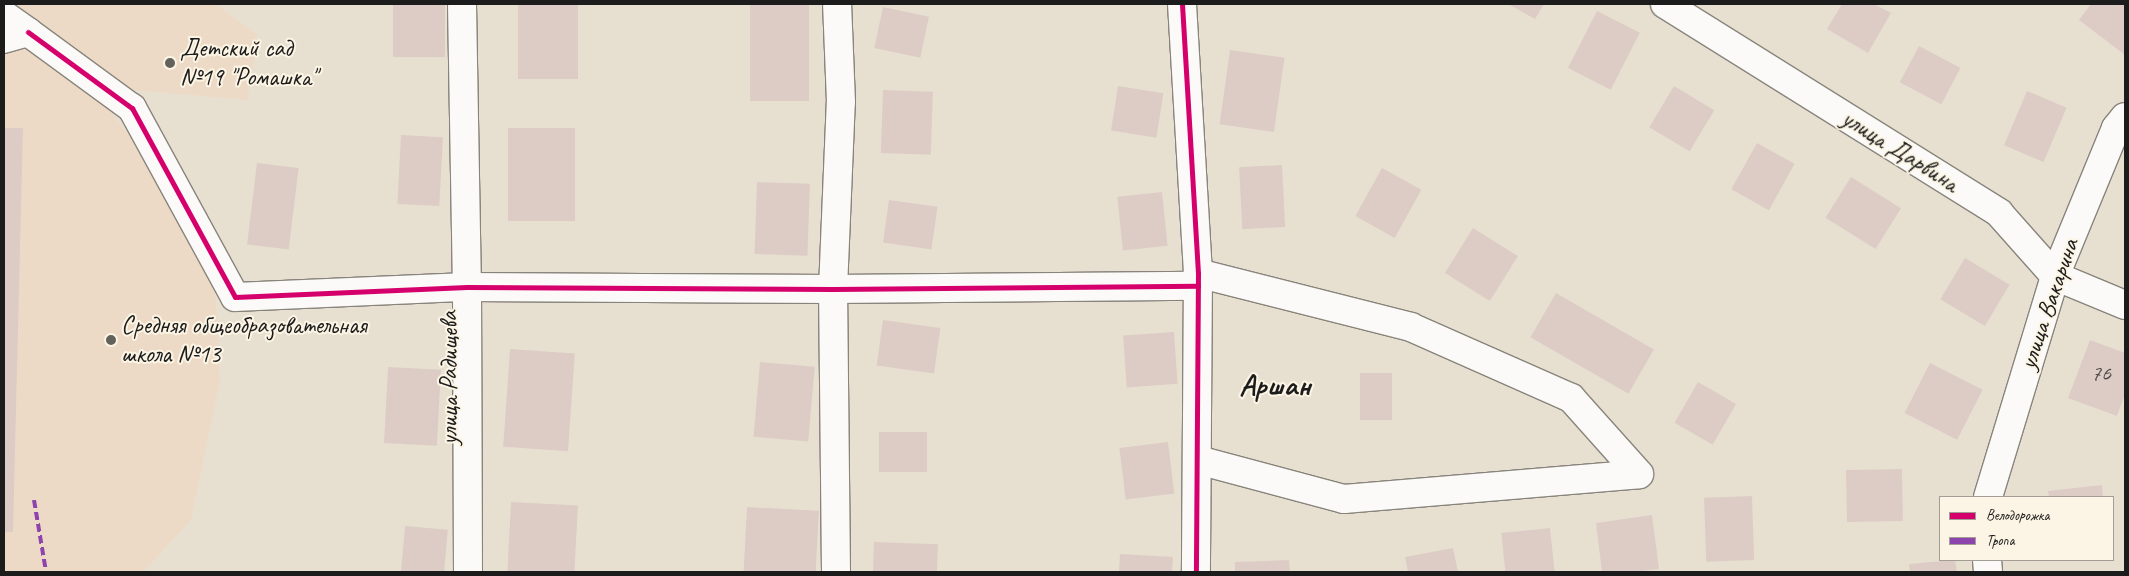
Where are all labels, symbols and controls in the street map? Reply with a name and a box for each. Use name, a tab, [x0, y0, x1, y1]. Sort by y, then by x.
place label: Детский сад №19 "Ромашка"	[180, 34, 317, 93]
marker: Детский сад №19 "Ромашка"	[164, 57, 176, 69]
street label: улица Дарвина	[1836, 103, 1964, 199]
street label: улица Вакарина	[2013, 235, 2085, 373]
street label: улица Радищева	[434, 310, 464, 446]
place label: Средняя общеобразовательная школа №13	[121, 311, 367, 370]
marker: Средняя общеобразовательная школа №13	[105, 334, 117, 346]
house number: 76	[2091, 361, 2111, 387]
district label: Аршан	[1239, 367, 1311, 403]
legend	[1939, 496, 2114, 561]
text: Велодорожка	[1986, 506, 2049, 525]
text: Тропа	[1986, 531, 2014, 550]

